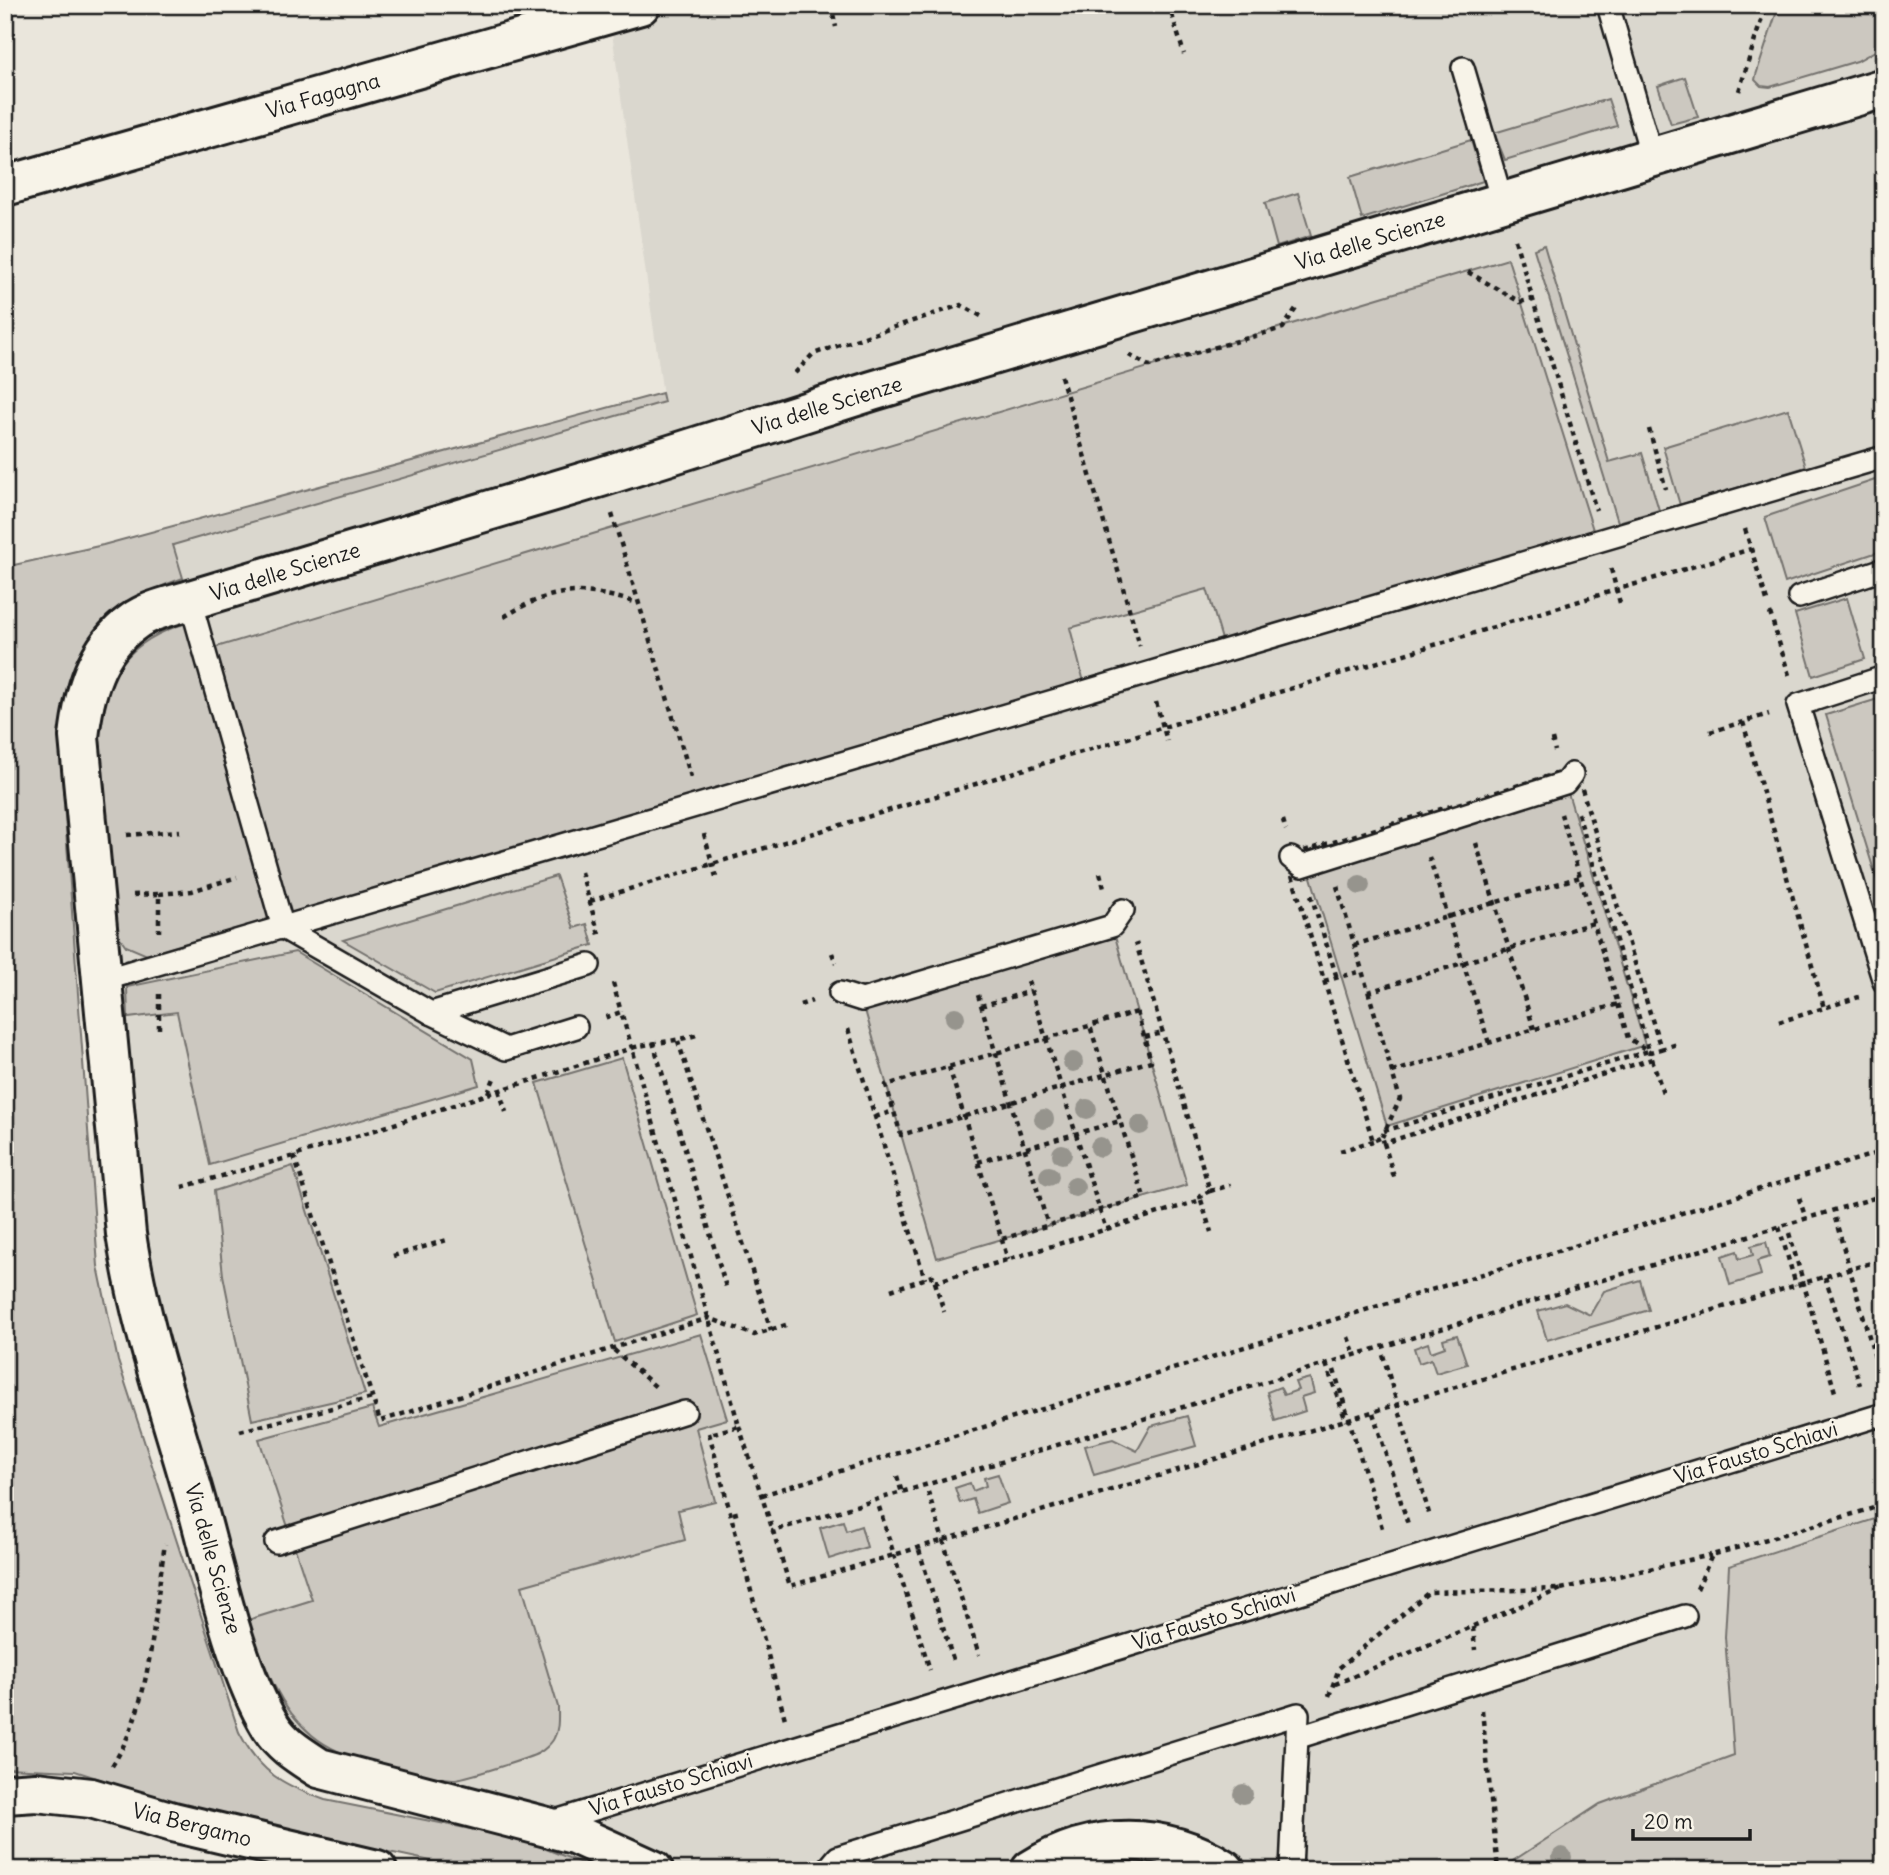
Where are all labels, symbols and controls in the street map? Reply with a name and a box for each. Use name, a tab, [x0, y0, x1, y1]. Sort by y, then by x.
street label: Via Fagagna	[263, 66, 383, 125]
street label: Via delle Scienze	[1291, 205, 1448, 276]
street label: Via delle Scienze	[748, 370, 905, 441]
street label: Via delle Scienze	[206, 536, 363, 607]
street label: Via Fausto Schiavi	[1671, 1415, 1841, 1490]
street label: Via delle Scienze	[179, 1480, 248, 1637]
street label: Via Fausto Schiavi	[1129, 1581, 1299, 1656]
street label: Via Fausto Schiavi	[586, 1747, 756, 1822]
street label: Via Bergamo	[130, 1797, 255, 1852]
scale bar	[1633, 1798, 1751, 1842]
text: 20 m	[1644, 1808, 1693, 1835]

